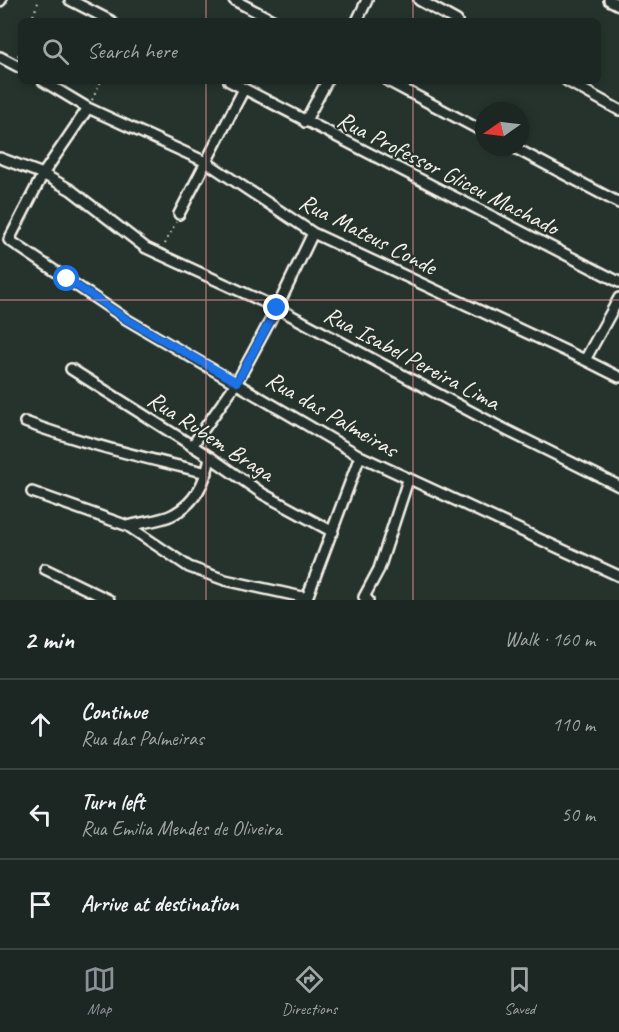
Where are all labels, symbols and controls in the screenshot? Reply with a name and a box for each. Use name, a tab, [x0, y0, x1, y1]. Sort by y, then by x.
search box	[18, 18, 601, 84]
icon: search	[39, 35, 72, 68]
text: Search here	[87, 37, 177, 65]
north arrow	[475, 102, 529, 156]
street label: Rua Professor Gliceu Machado	[332, 104, 566, 243]
street label: Rua Mateus Conde	[294, 187, 444, 282]
route start	[53, 265, 79, 291]
route end	[263, 294, 289, 320]
street label: Rua Isabel Pereira Lima	[319, 299, 506, 418]
street label: Rua das Palmeiras	[261, 364, 405, 465]
street label: Rua Rubem Braga	[142, 384, 282, 489]
text: 2 min	[24, 623, 74, 656]
text: Walk · 160 m	[505, 627, 595, 652]
text: Continue	[81, 698, 147, 726]
icon: ahead	[24, 708, 57, 741]
text: 110 m	[552, 712, 595, 737]
text: Rua das Palmeiras	[81, 726, 204, 751]
text: Turn left	[81, 788, 145, 816]
icon: left	[24, 798, 57, 831]
text: 50 m	[561, 802, 595, 827]
text: Rua Emilia Mendes de Oliveira	[81, 816, 282, 841]
icon: arrive	[24, 888, 57, 921]
text: Arrive at destination	[81, 890, 238, 918]
tab: Map	[83, 963, 116, 1019]
tab: Directions	[282, 963, 337, 1019]
tab: Saved	[503, 963, 536, 1019]

